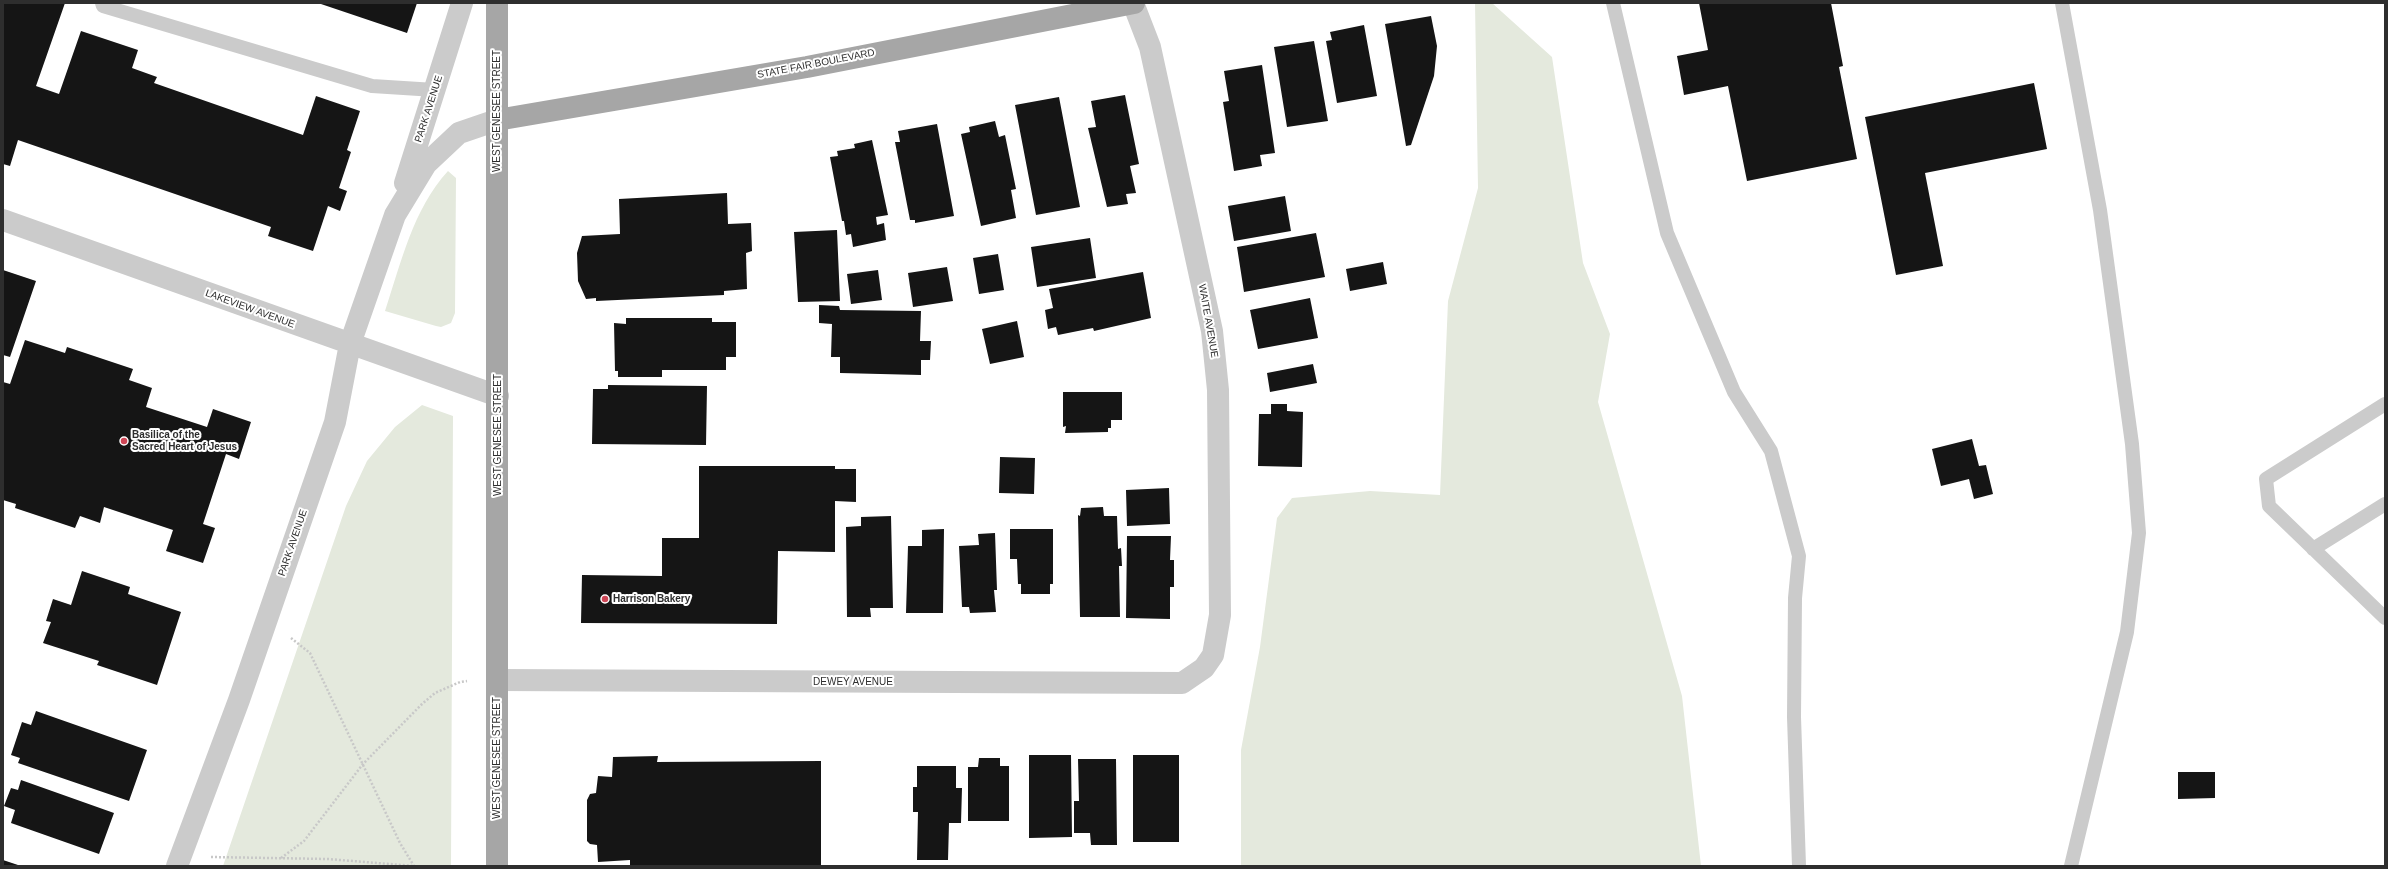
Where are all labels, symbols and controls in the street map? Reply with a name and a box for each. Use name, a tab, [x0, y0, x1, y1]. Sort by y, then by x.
street label: STATE FAIR BOULEVARD	[756, 47, 876, 81]
street label: WEST GENESEE STREET	[491, 50, 503, 172]
street label: PARK AVENUE	[413, 74, 445, 144]
street label: WAITE AVENUE	[1196, 283, 1220, 359]
street label: LAKEVIEW AVENUE	[204, 287, 296, 331]
street label: WEST GENESEE STREET	[492, 374, 504, 496]
place label: Basilica of the Sacred Heart of Jesus	[132, 429, 237, 452]
marker: Basilica of the Sacred Heart of Jesus	[119, 436, 129, 446]
street label: PARK AVENUE	[276, 508, 310, 578]
place label: Harrison Bakery	[613, 593, 690, 605]
marker: Harrison Bakery	[600, 594, 610, 604]
street label: DEWEY AVENUE	[813, 676, 893, 688]
street label: WEST GENESEE STREET	[491, 697, 503, 819]

